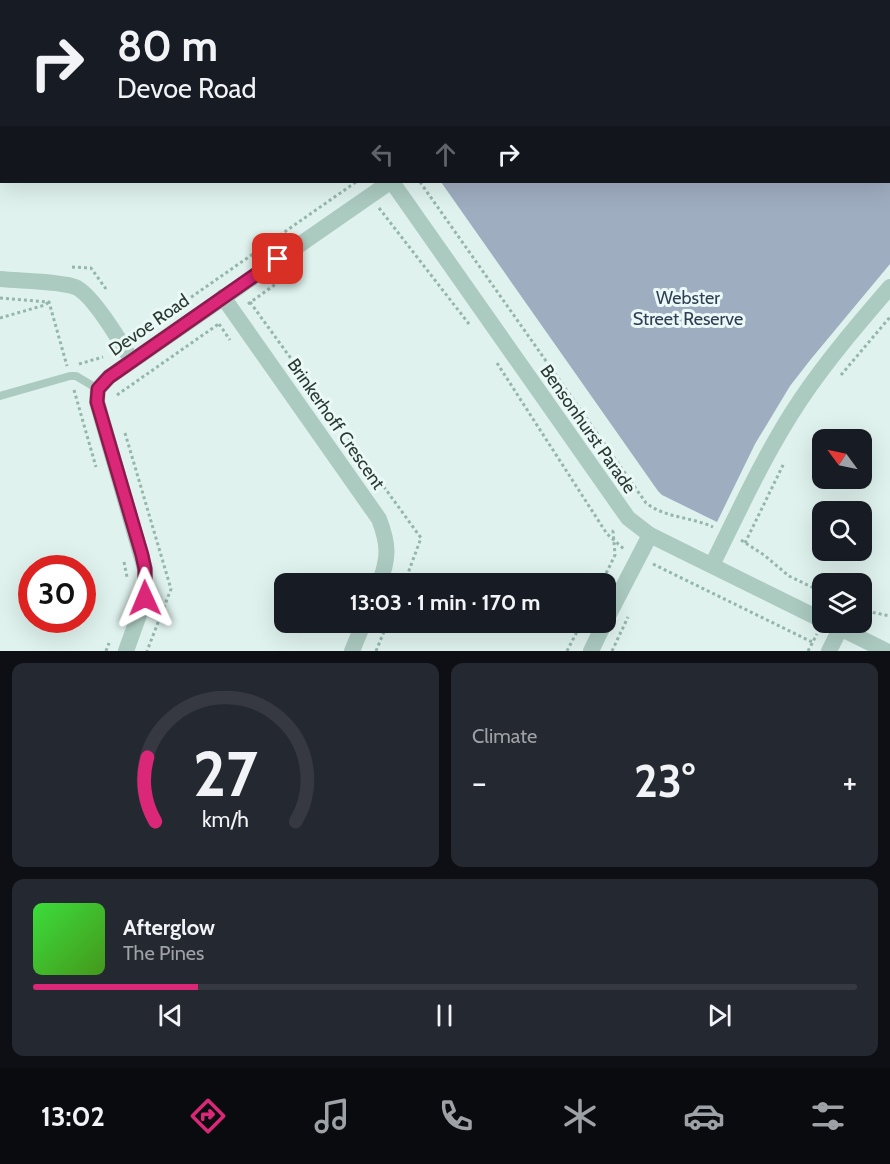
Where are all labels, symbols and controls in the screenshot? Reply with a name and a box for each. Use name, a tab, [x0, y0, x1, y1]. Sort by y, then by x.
text: 80 m	[117, 20, 218, 72]
icon: right	[18, 24, 96, 102]
text: Devoe Road	[117, 72, 257, 105]
icon: left	[366, 138, 399, 171]
icon: ahead	[429, 138, 462, 171]
icon: right	[492, 138, 525, 171]
pin	[252, 233, 303, 284]
icon: arrive	[261, 242, 294, 275]
park label: Webster Street Reserve	[633, 287, 743, 330]
street label: Devoe Road	[105, 289, 193, 361]
street label: Brinkerhoff Crescent	[283, 354, 389, 494]
street label: Bensonhurst Parade	[535, 360, 641, 498]
north arrow	[812, 429, 872, 489]
map controls	[812, 429, 872, 633]
button: search	[812, 501, 872, 561]
speed limit sign: 30	[18, 555, 96, 633]
position arrow	[113, 566, 177, 630]
button: layers	[812, 573, 872, 633]
text: 13:03 · 1 min · 170 m	[350, 589, 540, 616]
text: Climate	[472, 724, 537, 748]
text: 27	[193, 736, 258, 812]
text: 23°	[634, 754, 695, 808]
text: −	[472, 762, 487, 802]
text: +	[842, 762, 857, 802]
text: km/h	[202, 806, 249, 832]
text: Afterglow	[123, 914, 215, 941]
text: The Pines	[123, 941, 204, 965]
icon: previous	[154, 999, 187, 1032]
icon: pause	[428, 999, 461, 1032]
icon: next	[703, 999, 736, 1032]
icon: directions	[187, 1095, 229, 1137]
icon: music	[311, 1095, 353, 1137]
icon: phone	[435, 1095, 477, 1137]
icon: climate	[559, 1095, 601, 1137]
icon: car	[683, 1095, 725, 1137]
icon: filters	[807, 1095, 849, 1137]
text: 13:02	[41, 1100, 105, 1133]

